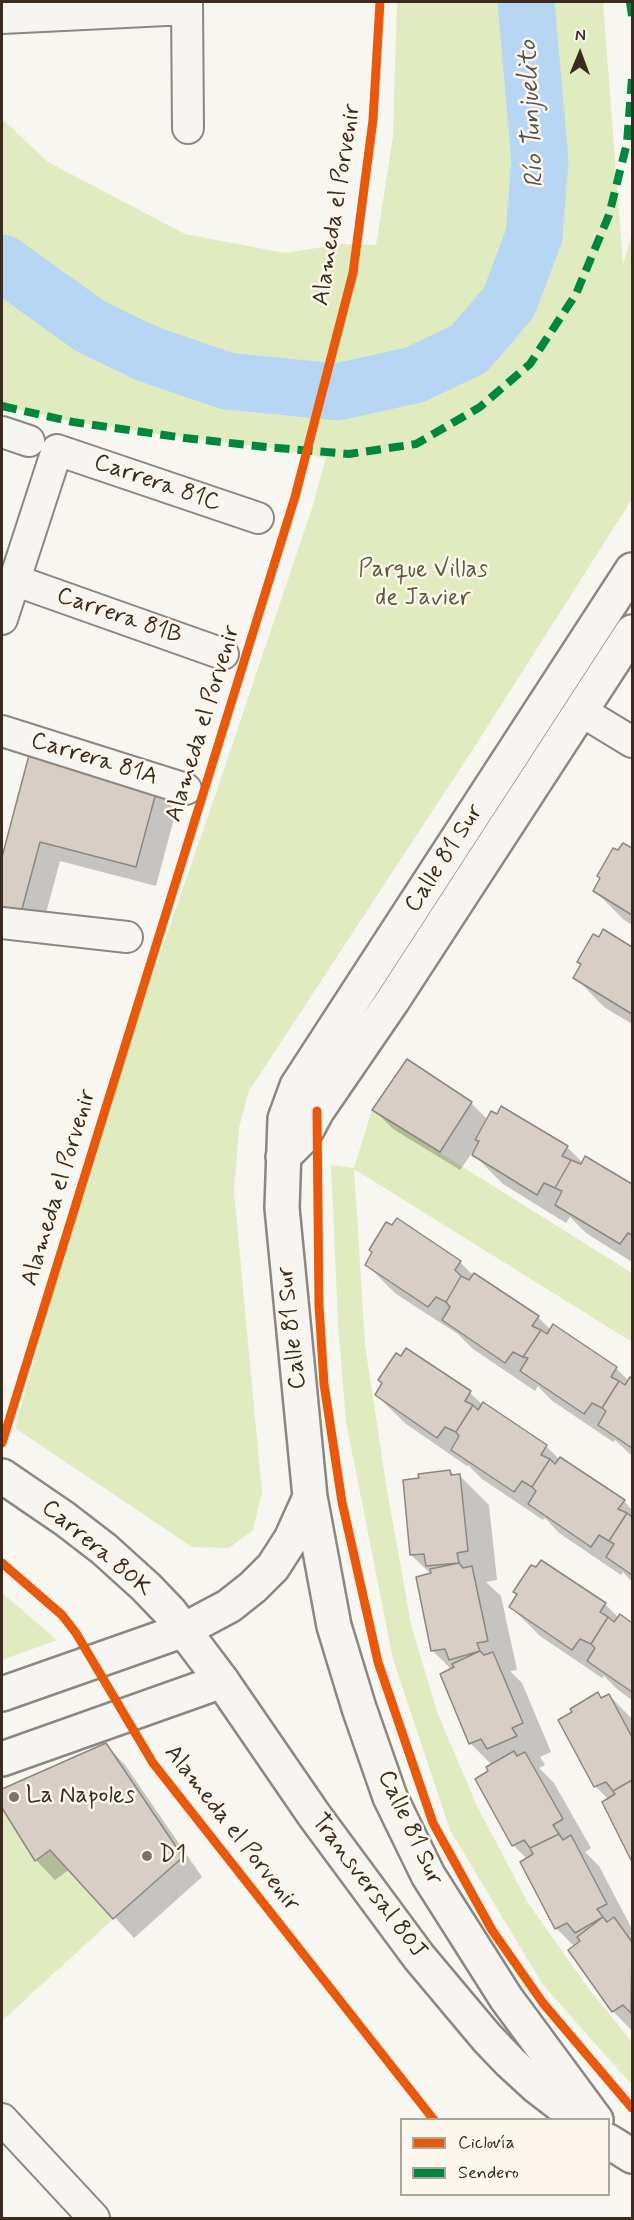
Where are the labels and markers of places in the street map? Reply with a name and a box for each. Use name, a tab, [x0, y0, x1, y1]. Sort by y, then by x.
place label: La Napoles	[26, 1783, 135, 1811]
marker: La Napoles	[7, 1790, 21, 1804]
place label: D1	[159, 1842, 186, 1870]
marker: D1	[140, 1849, 154, 1863]

